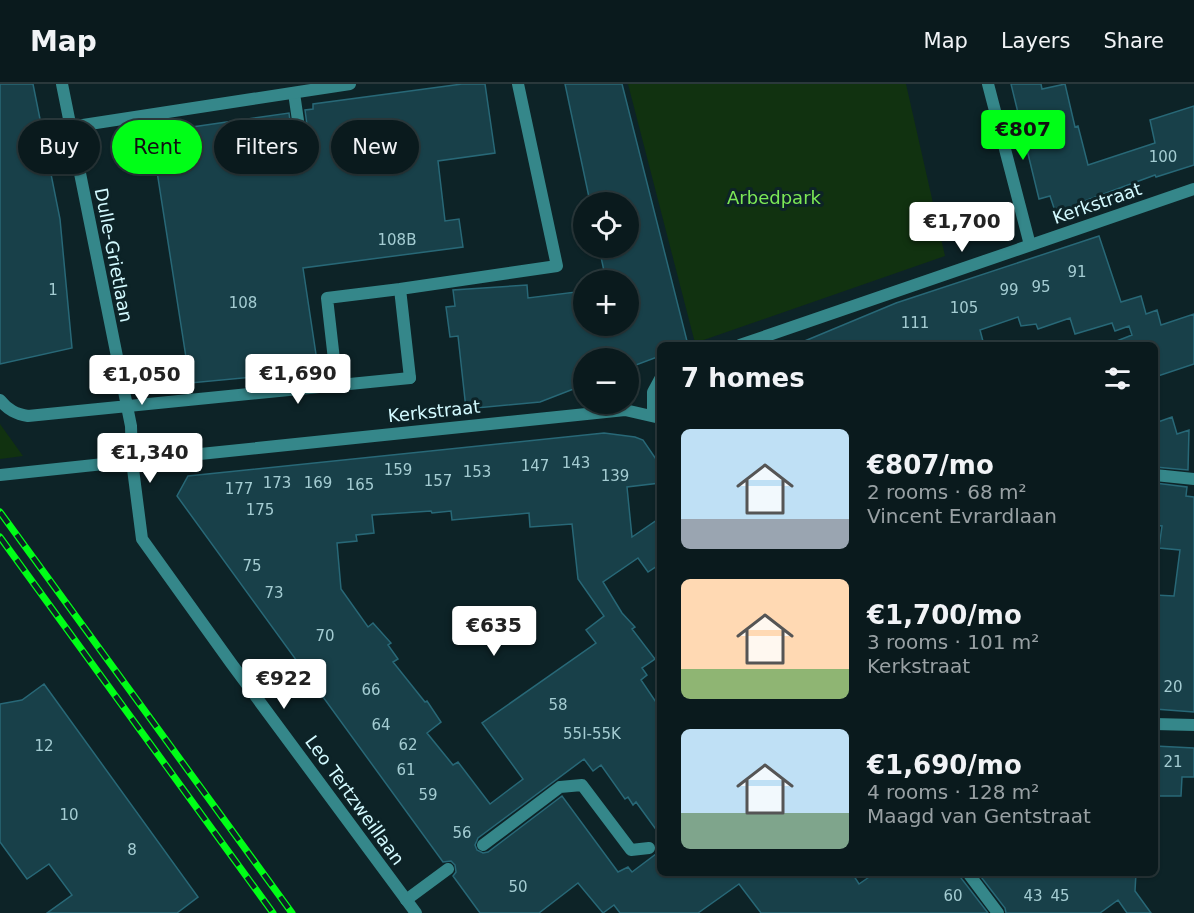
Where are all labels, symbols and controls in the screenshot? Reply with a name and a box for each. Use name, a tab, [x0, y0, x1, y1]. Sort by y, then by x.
text: Map	[30, 25, 97, 58]
text: Map	[924, 29, 968, 53]
text: Layers	[1001, 29, 1070, 53]
text: Share	[1103, 29, 1164, 53]
pin: €807	[987, 110, 1059, 161]
text: €807	[995, 117, 1051, 141]
chip: Buy	[18, 120, 100, 174]
chip: Rent	[112, 120, 202, 174]
chip: Filters	[214, 120, 319, 174]
chip: New	[331, 120, 419, 174]
house number: 100	[1149, 148, 1177, 166]
street label: Kerkstraat	[1050, 178, 1144, 228]
street label: Dulle-Grietlaan	[91, 186, 137, 324]
park label: Arbedpark	[727, 187, 822, 208]
map controls	[573, 192, 639, 414]
button: locate	[573, 192, 639, 258]
pin: €1,700	[913, 202, 1011, 253]
text: €1,700	[923, 209, 1001, 233]
house number: 108B	[378, 231, 416, 249]
house number: 91	[1067, 263, 1087, 281]
button: +	[573, 270, 639, 336]
house number: 95	[1031, 278, 1051, 296]
house number: 1	[48, 281, 58, 299]
house number: 99	[999, 281, 1019, 299]
house number: 108	[229, 294, 257, 312]
house number: 105	[950, 299, 978, 317]
house number: 111	[901, 314, 929, 332]
button: −	[573, 348, 639, 414]
pin: €1,690	[249, 354, 347, 405]
pin: €1,050	[93, 355, 191, 406]
text: €1,690	[259, 361, 337, 385]
text: €1,050	[103, 362, 181, 386]
icon: filters	[1101, 362, 1134, 395]
text: 7 homes	[681, 363, 805, 393]
street label: Kerkstraat	[387, 396, 481, 426]
pin: €1,340	[101, 433, 199, 484]
text: €1,340	[111, 440, 189, 464]
text: €807/mo	[867, 450, 994, 480]
icon: home	[729, 453, 801, 525]
house number: 143	[562, 454, 590, 472]
house number: 147	[521, 457, 549, 475]
house number: 159	[384, 461, 412, 479]
house number: 153	[463, 463, 491, 481]
house number: 139	[601, 467, 629, 485]
house number: 157	[424, 472, 452, 490]
house number: 173	[263, 474, 291, 492]
house number: 169	[304, 474, 332, 492]
house number: 165	[346, 476, 374, 494]
house number: 177	[225, 480, 253, 498]
text: 2 rooms · 68 m²	[867, 480, 1027, 504]
house number: 175	[246, 501, 274, 519]
text: Vincent Evrardlaan	[867, 504, 1057, 528]
house number: 75	[242, 557, 262, 575]
house number: 73	[264, 584, 284, 602]
text: €1,700/mo	[867, 600, 1022, 630]
icon: home	[729, 603, 801, 675]
pin: €635	[458, 606, 530, 657]
text: €635	[466, 613, 522, 637]
house number: 70	[315, 627, 335, 645]
text: 3 rooms · 101 m²	[867, 630, 1039, 654]
text: Kerkstraat	[867, 654, 970, 678]
pin: €922	[248, 659, 320, 710]
text: €922	[256, 666, 312, 690]
house number: 20	[1163, 678, 1183, 696]
house number: 66	[361, 681, 381, 699]
house number: 58	[548, 696, 568, 714]
house number: 64	[371, 716, 391, 734]
house number: 55I-55K	[563, 725, 622, 743]
street label: Leo Tertzweillaan	[301, 731, 409, 869]
house number: 62	[398, 736, 418, 754]
house number: 12	[34, 737, 54, 755]
text: €1,690/mo	[867, 750, 1022, 780]
icon: home	[729, 753, 801, 825]
house number: 21	[1163, 753, 1183, 771]
house number: 61	[396, 761, 416, 779]
text: 4 rooms · 128 m²	[867, 780, 1039, 804]
house number: 59	[418, 786, 438, 804]
text: Maagd van Gentstraat	[867, 804, 1091, 828]
house number: 10	[59, 806, 79, 824]
house number: 56	[452, 824, 472, 842]
house number: 8	[127, 841, 137, 859]
house number: 50	[508, 878, 528, 896]
house number: 60	[943, 887, 963, 905]
house number: 43	[1023, 887, 1043, 905]
house number: 45	[1050, 887, 1070, 905]

